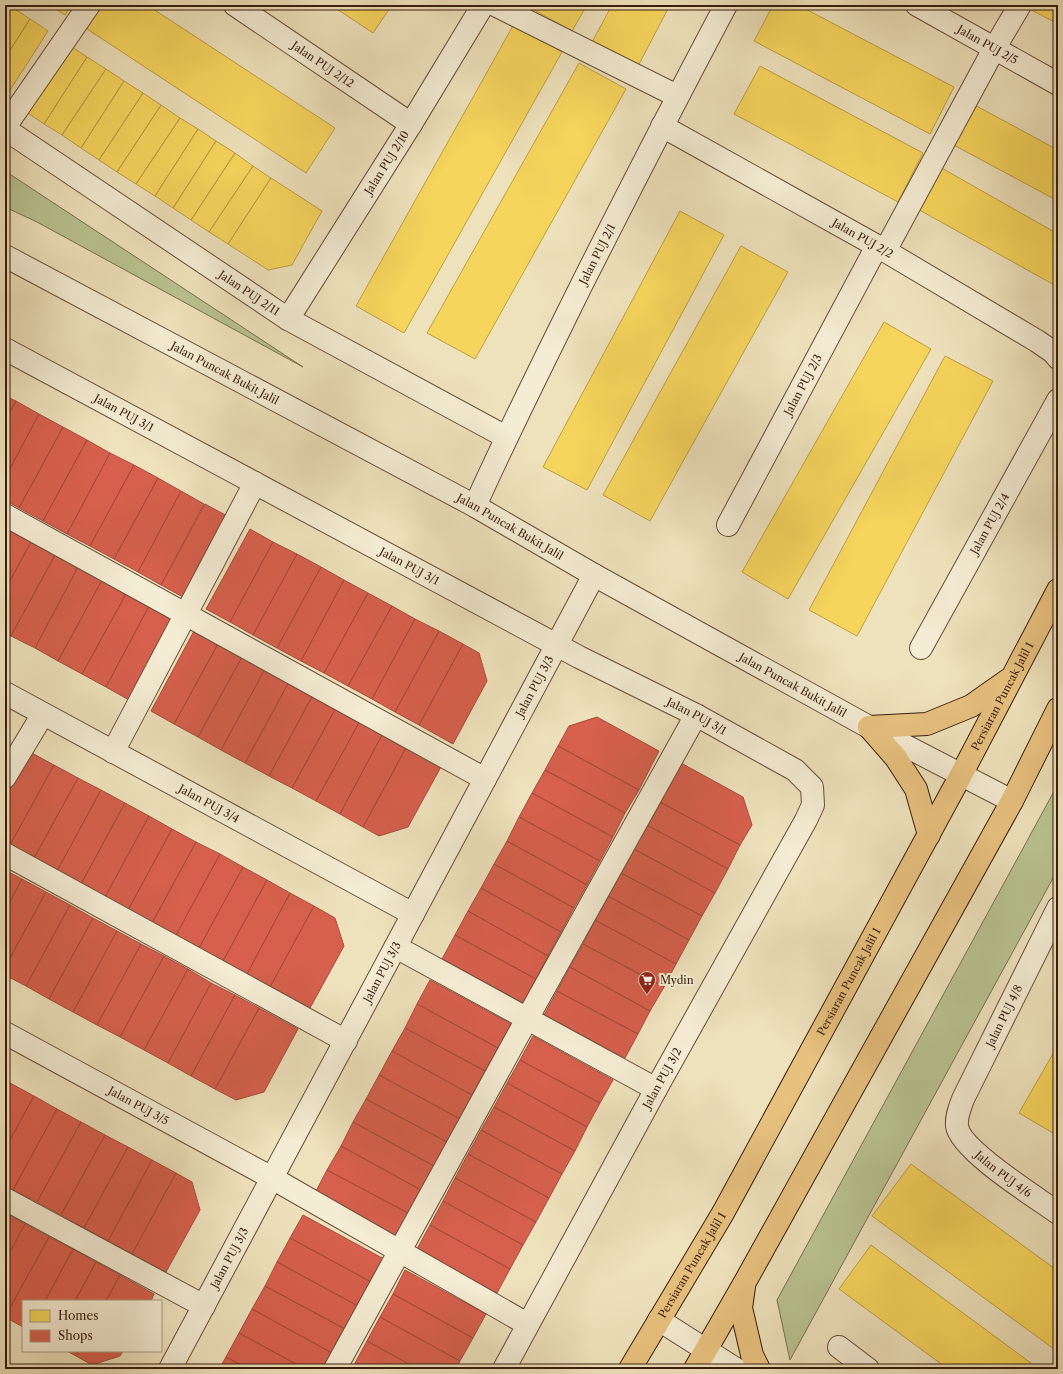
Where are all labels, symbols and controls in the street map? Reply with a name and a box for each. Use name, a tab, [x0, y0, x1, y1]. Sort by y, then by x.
street label: Jalan PUJ 2/5	[953, 21, 1020, 67]
street label: Jalan PUJ 2/12	[287, 37, 357, 90]
street label: Jalan PUJ 2/10	[360, 128, 412, 199]
street label: Jalan PUJ 2/2	[828, 214, 896, 261]
street label: Jalan PUJ 2/1	[575, 221, 619, 289]
street label: Jalan PUJ 2/11	[214, 266, 283, 319]
street label: Jalan Puncak Bukit Jalil	[167, 337, 282, 408]
street label: Jalan PUJ 2/3	[780, 352, 825, 420]
street label: Jalan PUJ 3/1	[90, 390, 157, 435]
street label: Jalan Puncak Bukit Jalil	[453, 490, 566, 563]
street label: Jalan PUJ 2/4	[966, 491, 1012, 558]
street label: Jalan PUJ 3/1	[375, 543, 442, 588]
street label: Persiaran Puncak Jalil 1	[968, 639, 1037, 753]
street label: Jalan Puncak Bukit Jalil	[735, 649, 850, 720]
street label: Jalan PUJ 3/3	[512, 653, 557, 721]
street label: Jalan PUJ 3/1	[663, 694, 729, 738]
street label: Jalan PUJ 3/4	[174, 780, 242, 826]
street label: Persiaran Puncak Jalil 1	[814, 925, 884, 1038]
street label: Jalan PUJ 3/3	[359, 939, 404, 1007]
supermarket icon: Mydin	[637, 970, 657, 995]
place label: Mydin	[660, 973, 694, 987]
street label: Jalan PUJ 4/8	[982, 982, 1025, 1051]
street label: Jalan PUJ 3/2	[639, 1045, 684, 1113]
street label: Jalan PUJ 3/5	[104, 1082, 171, 1128]
street label: Jalan PUJ 4/6	[970, 1146, 1035, 1200]
street label: Persiaran Puncak Jalil 1	[655, 1209, 729, 1320]
street label: Jalan PUJ 3/3	[206, 1225, 251, 1293]
legend	[22, 1300, 162, 1352]
text: Homes	[58, 1308, 98, 1323]
text: Shops	[58, 1328, 93, 1343]

